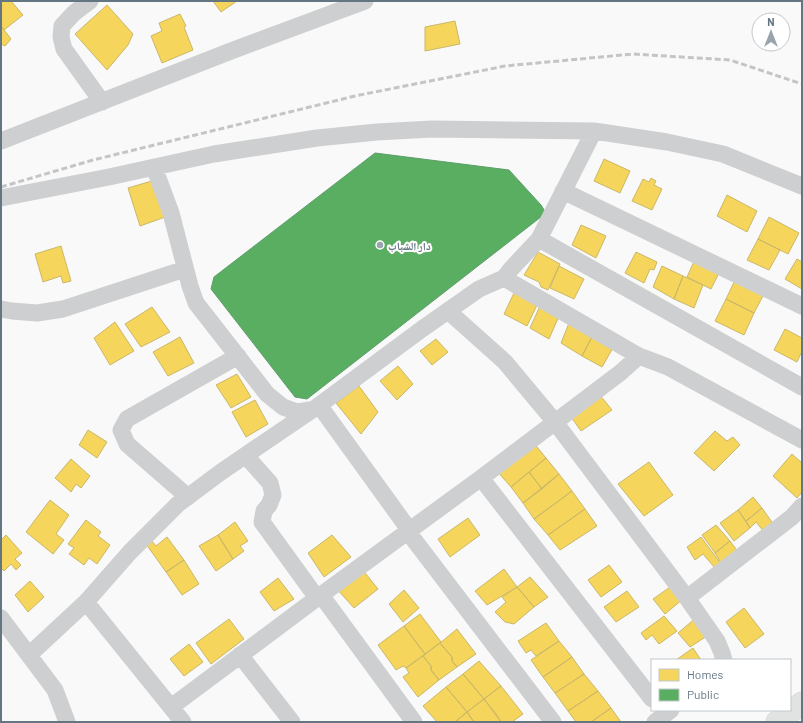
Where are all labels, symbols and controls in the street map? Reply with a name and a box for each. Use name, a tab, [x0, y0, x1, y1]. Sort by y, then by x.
north arrow	[751, 12, 791, 52]
text: N	[767, 15, 775, 28]
place label: دار الشباب	[388, 239, 431, 253]
marker: دار الشباب	[375, 240, 385, 250]
legend	[651, 659, 791, 711]
text: Homes	[687, 667, 724, 681]
text: Public	[687, 687, 719, 701]

